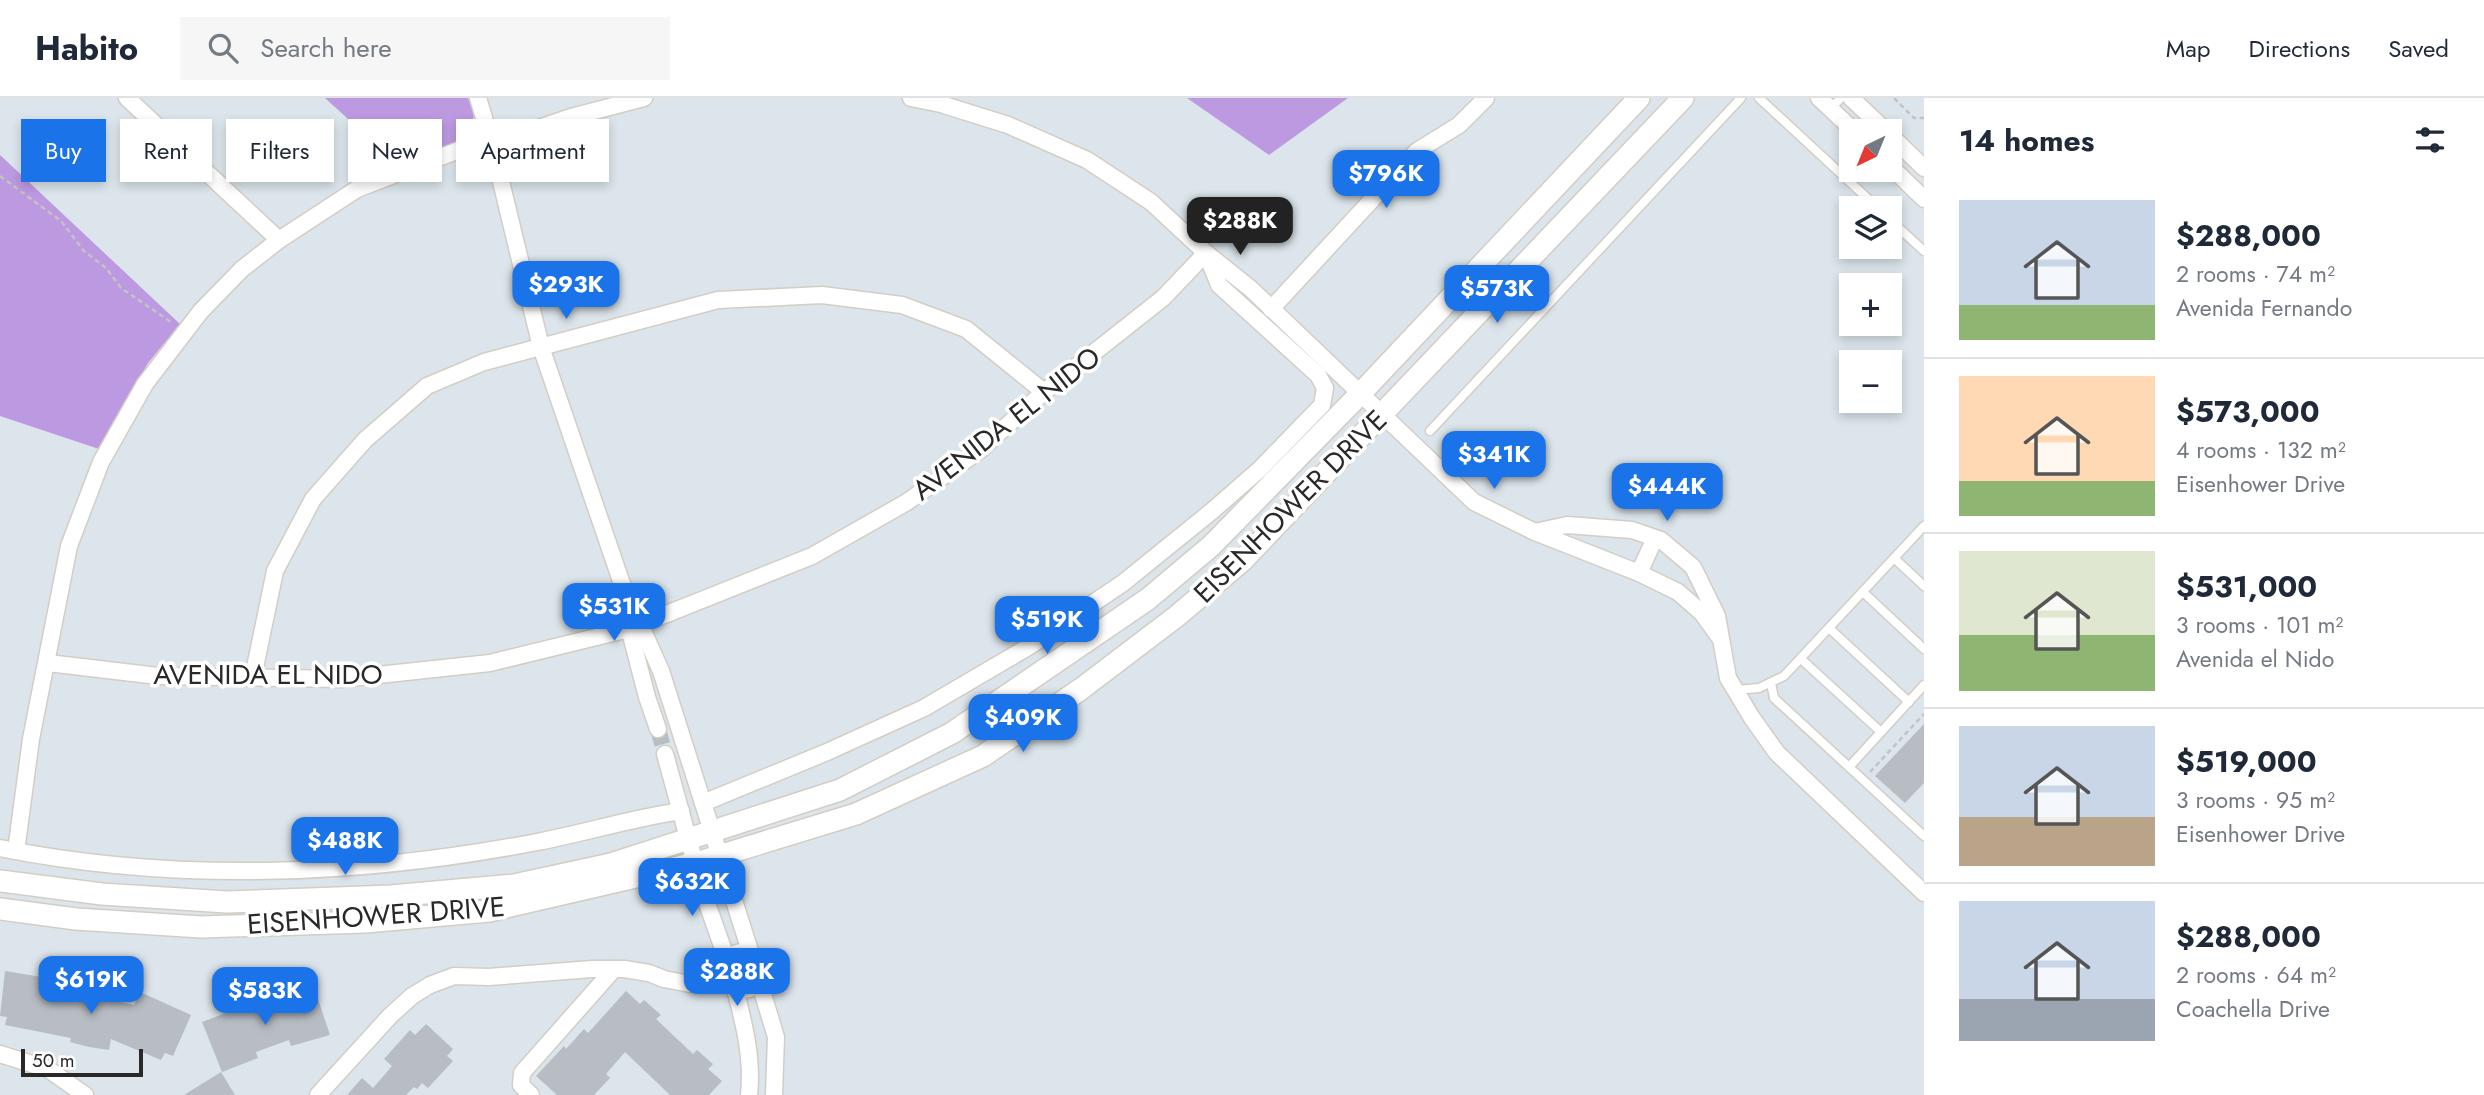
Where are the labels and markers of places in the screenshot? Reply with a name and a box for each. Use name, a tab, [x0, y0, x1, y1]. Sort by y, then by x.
pin: $796K	[1337, 150, 1435, 210]
pin: $288K	[1191, 198, 1289, 257]
pin: $293K	[517, 262, 615, 321]
pin: $573K	[1448, 266, 1546, 325]
pin: $341K	[1445, 432, 1543, 491]
pin: $444K	[1618, 464, 1716, 523]
pin: $531K	[565, 584, 663, 643]
pin: $519K	[998, 596, 1096, 656]
pin: $409K	[974, 694, 1072, 754]
pin: $488K	[296, 818, 394, 877]
pin: $632K	[643, 858, 741, 918]
pin: $288K	[688, 948, 786, 1008]
pin: $619K	[42, 956, 140, 1016]
pin: $583K	[216, 968, 314, 1027]

